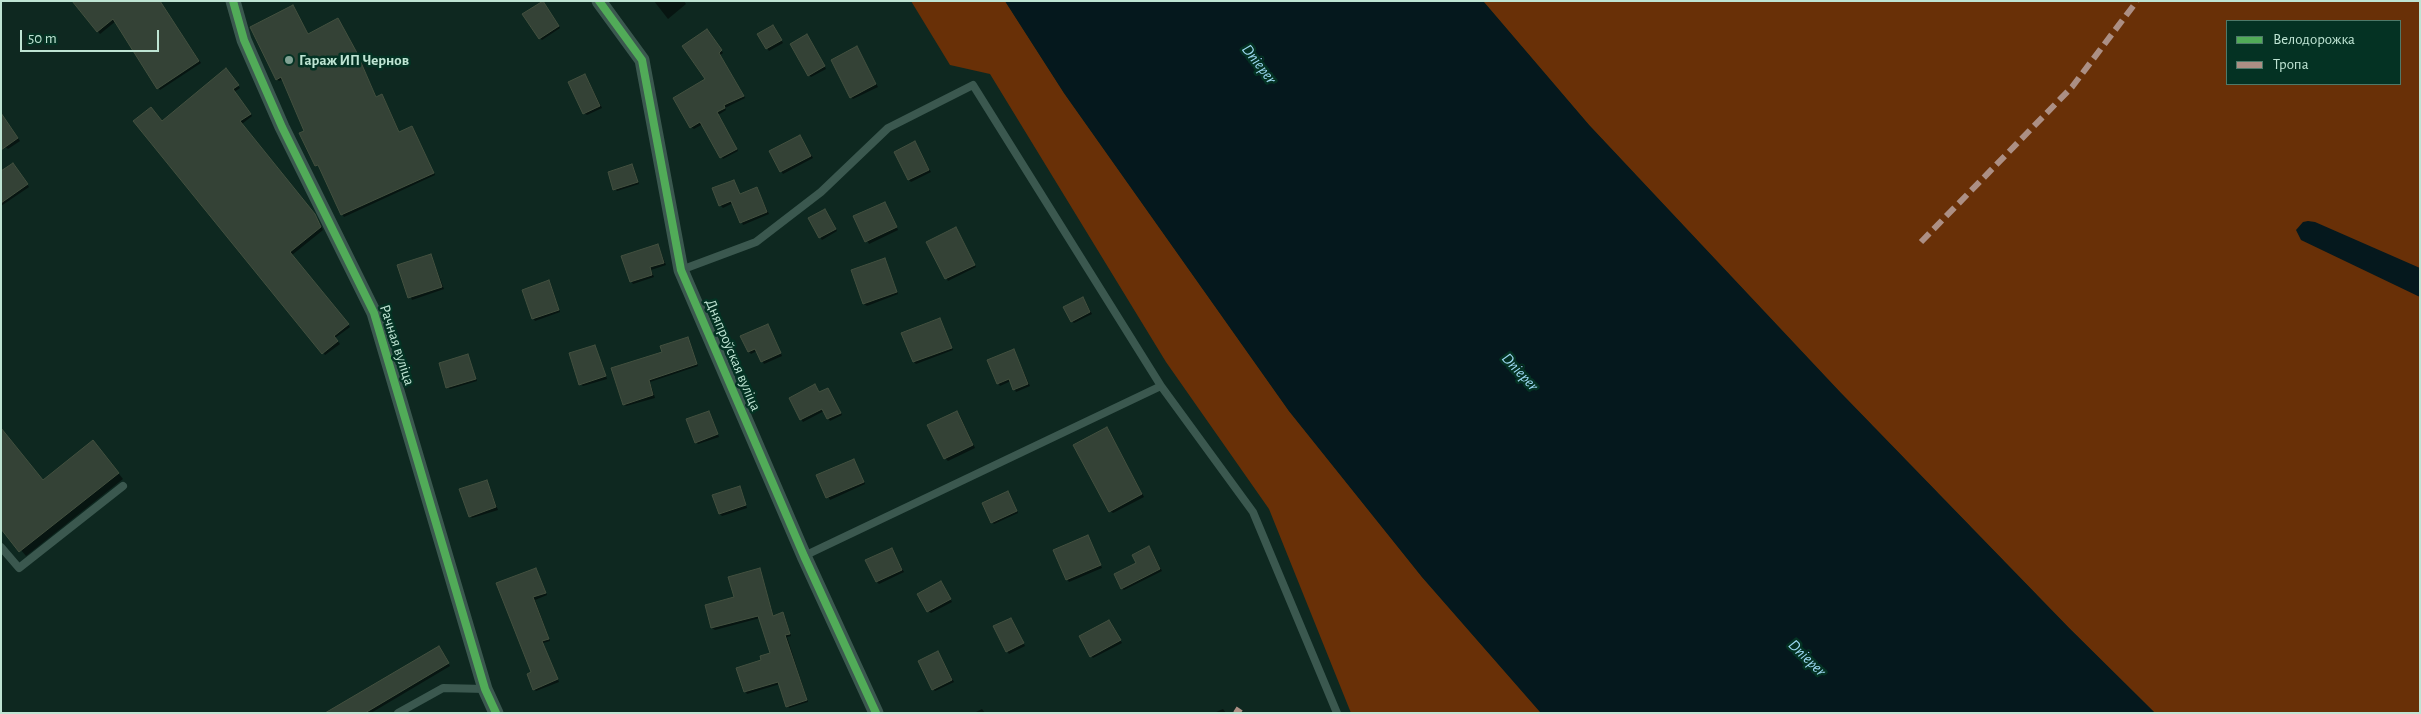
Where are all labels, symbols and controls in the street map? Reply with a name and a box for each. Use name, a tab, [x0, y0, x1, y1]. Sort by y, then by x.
scale bar	[22, 20, 161, 52]
legend	[2226, 20, 2401, 85]
text: 50 m	[28, 31, 57, 46]
text: Велодорожка	[2273, 32, 2355, 47]
water label: Dnieper	[1238, 40, 1280, 88]
place label: Гараж ИП Чернов	[299, 51, 409, 69]
marker: Гараж ИП Чернов	[283, 54, 295, 66]
text: Тропа	[2273, 57, 2309, 72]
street label: Дняпроўская вуліца	[701, 296, 765, 414]
street label: Рачная вуліца	[375, 302, 419, 388]
water label: Dnieper	[1498, 349, 1542, 395]
water label: Dnieper	[1784, 635, 1830, 681]

